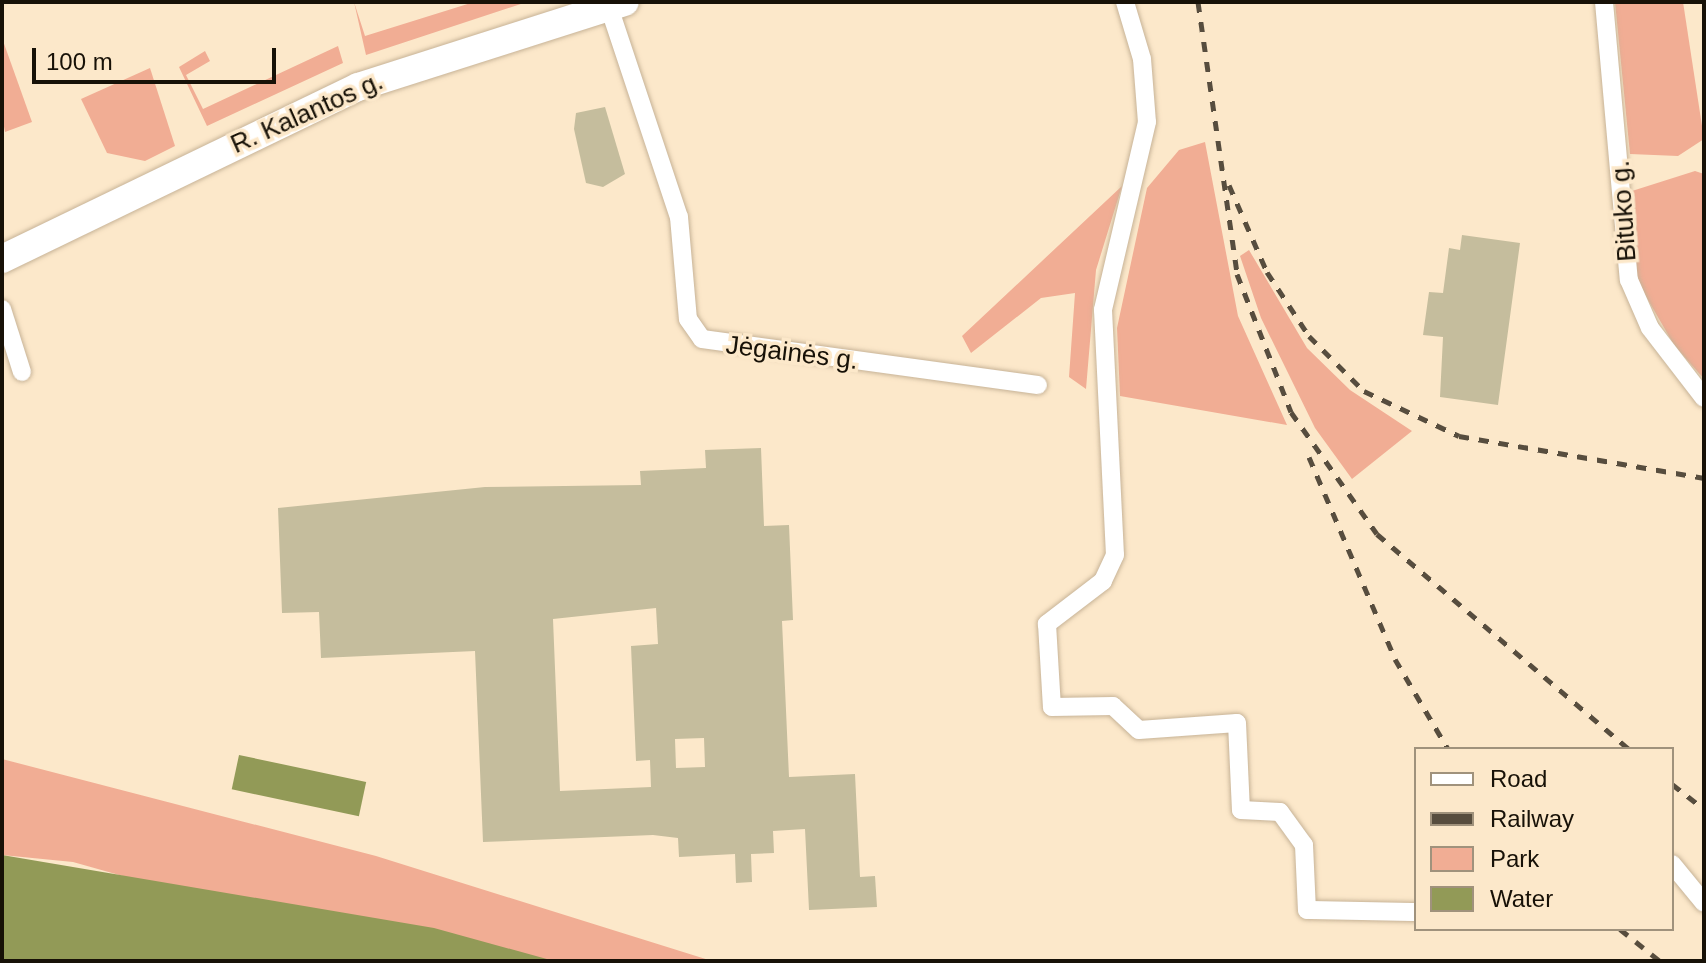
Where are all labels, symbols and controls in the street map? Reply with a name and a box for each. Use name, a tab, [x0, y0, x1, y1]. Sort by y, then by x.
scale bar	[36, 32, 280, 82]
text: 100 m	[46, 48, 113, 75]
street label: R. Kalantos g.	[226, 66, 388, 160]
street label: Bituko g.	[1605, 159, 1643, 263]
street label: Jėgainės g.	[724, 329, 860, 377]
legend	[1414, 747, 1674, 931]
text: Road	[1490, 765, 1547, 792]
text: Railway	[1490, 805, 1574, 832]
text: Park	[1490, 845, 1539, 872]
text: Water	[1490, 885, 1553, 912]

